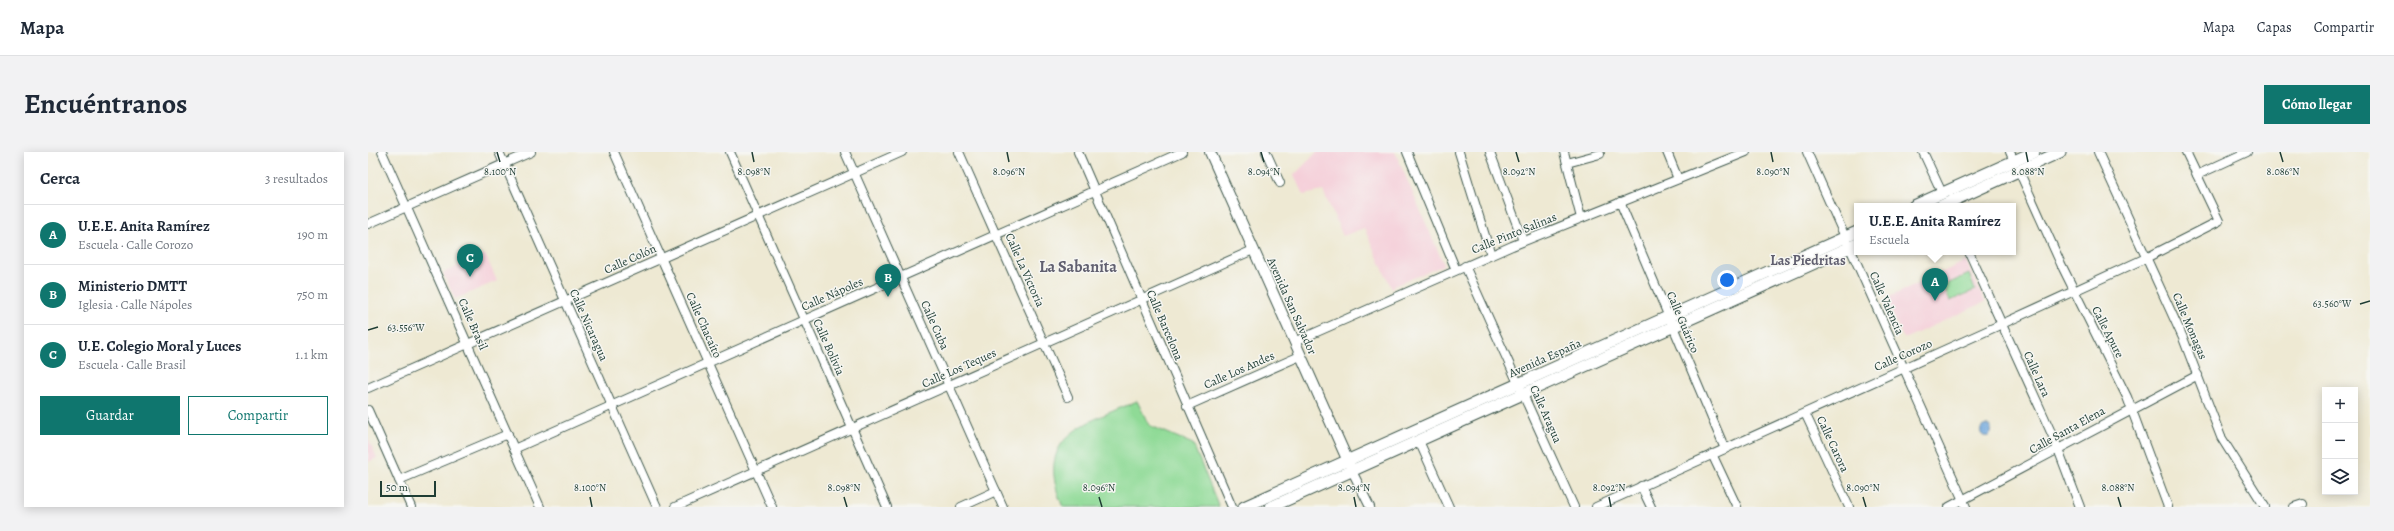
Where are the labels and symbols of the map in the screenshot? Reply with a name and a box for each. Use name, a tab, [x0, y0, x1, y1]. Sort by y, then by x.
text: 8.100°N	[484, 165, 516, 178]
text: 8.098°N	[738, 165, 770, 178]
text: 8.096°N	[993, 165, 1025, 178]
text: 8.094°N	[1248, 165, 1280, 178]
text: 8.092°N	[1503, 165, 1535, 178]
text: 8.090°N	[1756, 165, 1790, 178]
text: 8.088°N	[2011, 165, 2045, 178]
text: 8.086°N	[2267, 165, 2299, 178]
street label: Calle Pinto Salinas	[1469, 209, 1559, 257]
street label: Calle La Victoria	[1002, 230, 1049, 310]
street label: Calle Colón	[601, 240, 659, 278]
pin: C	[457, 244, 483, 277]
district label: Las Piedritas	[1770, 251, 1846, 270]
street label: Avenida San Salvador	[1263, 254, 1321, 357]
district label: La Sabanita	[1039, 256, 1117, 278]
pin: B	[875, 264, 901, 297]
pin: A	[1922, 268, 1948, 301]
street label: Calle Valencia	[1866, 269, 1908, 338]
your location	[1717, 270, 1737, 290]
street label: Calle Nápoles	[799, 273, 866, 315]
street label: Calle Nicaragua	[566, 286, 612, 364]
street label: Calle Barcelona	[1143, 287, 1187, 363]
street label: Calle Guárico	[1663, 289, 1703, 355]
street label: Calle Chacaíto	[682, 290, 726, 360]
street label: Calle Monagas	[2169, 290, 2211, 362]
street label: Calle Brasil	[455, 296, 492, 352]
text: 63.560°W	[2313, 297, 2352, 310]
street label: Calle Cuba	[917, 298, 953, 353]
street label: Calle Apure	[2088, 303, 2128, 361]
street label: Calle Bolivia	[809, 316, 849, 378]
text: 63.556°W	[387, 321, 425, 334]
street label: Avenida España	[1505, 335, 1584, 382]
street label: Calle Corozo	[1871, 335, 1935, 375]
street label: Calle Los Teques	[919, 344, 999, 392]
street label: Calle Los Andes	[1201, 347, 1277, 393]
street label: Calle Lara	[2020, 349, 2054, 400]
street label: Calle Aragua	[1526, 383, 1566, 446]
street label: Calle Santa Elena	[2026, 402, 2108, 457]
street label: Calle Carora	[1813, 413, 1853, 475]
scale bar	[380, 479, 436, 498]
text: 8.100°N	[574, 481, 606, 494]
text: 8.098°N	[828, 481, 860, 494]
text: 8.096°N	[1083, 481, 1115, 494]
text: 8.094°N	[1338, 481, 1370, 494]
text: 8.092°N	[1593, 481, 1625, 494]
text: 8.090°N	[1846, 481, 1880, 494]
text: 8.088°N	[2101, 481, 2135, 494]

